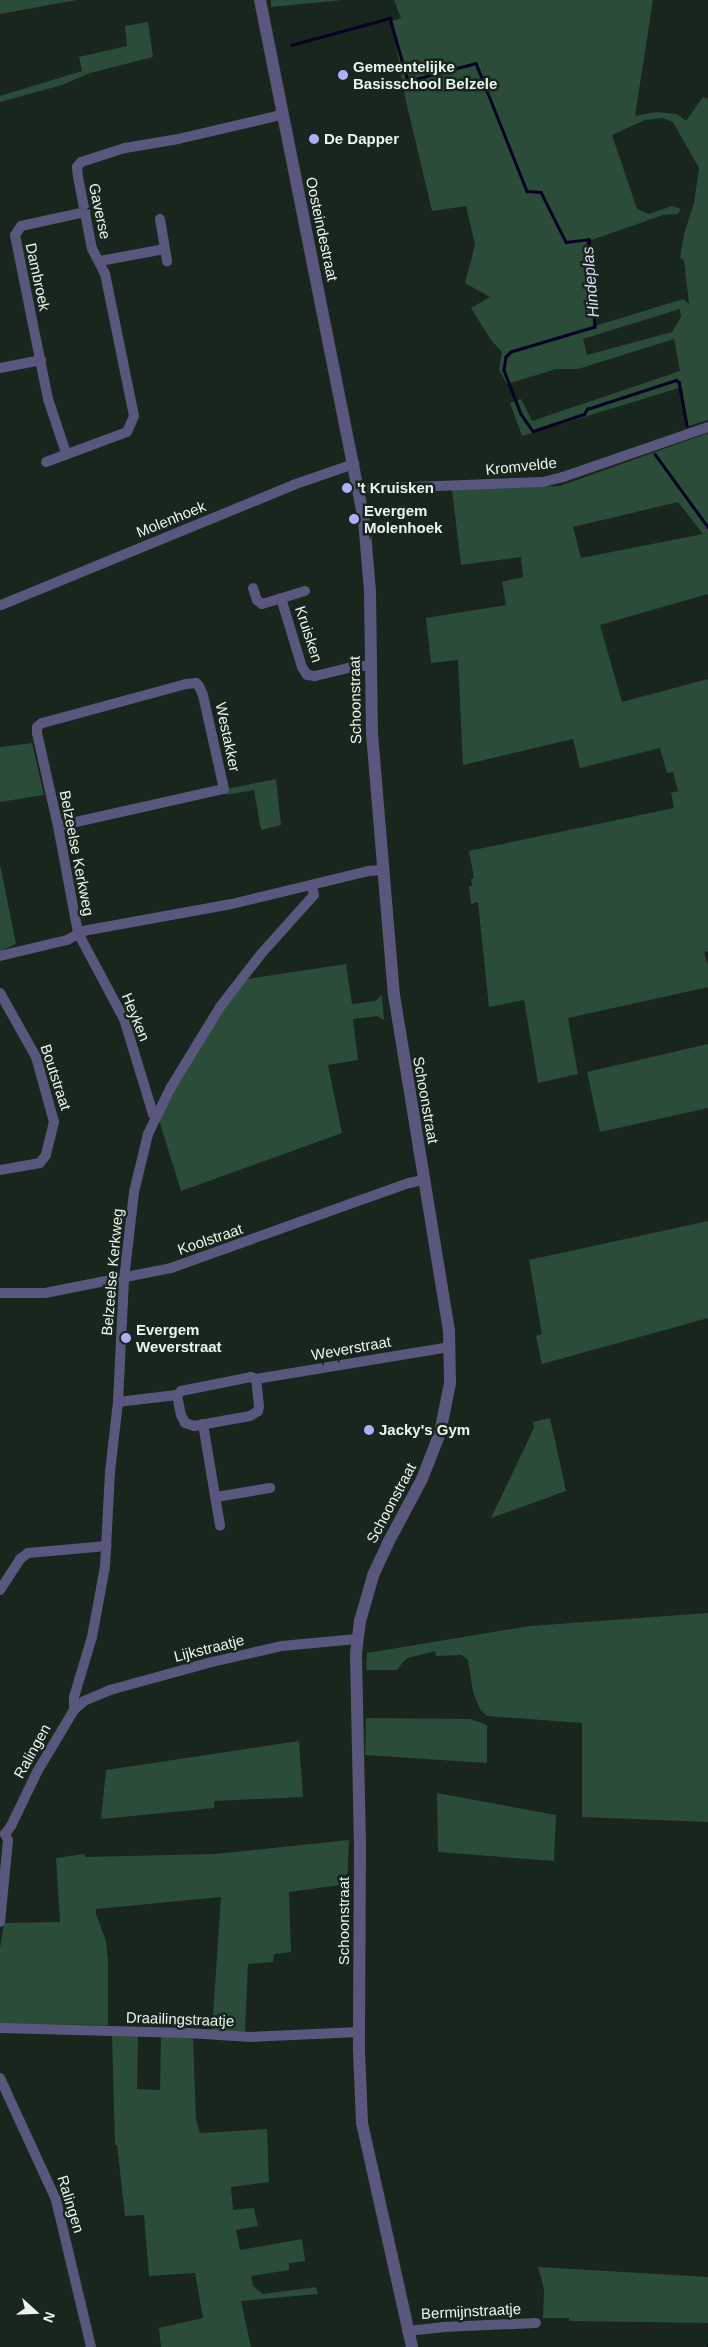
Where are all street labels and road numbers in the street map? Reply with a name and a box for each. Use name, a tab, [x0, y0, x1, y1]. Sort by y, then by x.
street label: Oosteindestraat	[302, 175, 342, 283]
street label: Gaverse	[85, 181, 115, 241]
street label: Dambroek	[22, 241, 54, 313]
street label: Kromvelde	[484, 453, 558, 479]
street label: Molenhoek	[134, 497, 208, 541]
street label: Kruisken	[291, 603, 327, 665]
street label: Schoonstraat	[345, 656, 365, 744]
street label: Westakker	[212, 701, 244, 773]
street label: Belzeelse Kerkweg	[56, 789, 98, 917]
street label: Heyken	[118, 990, 154, 1044]
street label: Boutstraat	[37, 1042, 75, 1112]
street label: Schoonstraat	[409, 1055, 443, 1145]
street label: Belzeelse Kerkweg	[97, 1208, 127, 1336]
street label: Koolstraat	[175, 1219, 245, 1259]
street label: Weverstraat	[310, 1332, 392, 1364]
street label: Schoonstraat	[362, 1460, 420, 1546]
street label: Lijkstraatje	[172, 1631, 246, 1665]
street label: Ralingen	[10, 1721, 54, 1781]
street label: Schoonstraat	[335, 1877, 353, 1965]
street label: Draailingstraatje	[126, 2008, 234, 2030]
street label: Ralingen	[54, 2173, 88, 2235]
street label: Bermijnstraatje	[421, 2299, 521, 2323]

